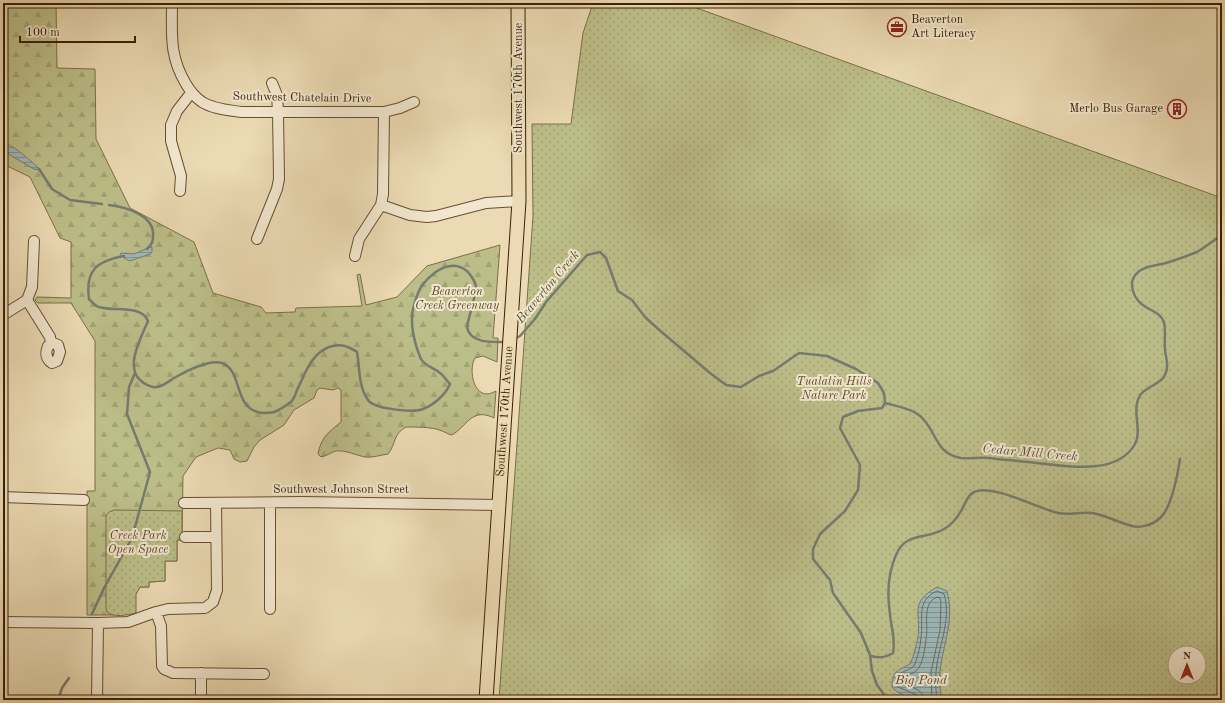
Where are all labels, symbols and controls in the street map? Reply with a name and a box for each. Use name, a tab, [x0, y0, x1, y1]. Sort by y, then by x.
place label: Beaverton Art Literacy	[911, 14, 977, 40]
office icon: Beaverton Art Literacy	[886, 16, 908, 38]
scale bar	[20, 18, 135, 44]
street label: Southwest 170th Avenue	[513, 22, 525, 153]
text: 100 m	[26, 27, 60, 39]
street label: Southwest Chatelain Drive	[232, 91, 372, 105]
building icon: Merlo Bus Garage	[1166, 98, 1188, 120]
place label: Merlo Bus Garage	[1069, 103, 1163, 115]
water label: Beaverton Creek	[513, 248, 582, 327]
park label: Beaverton Creek Greenway	[415, 286, 500, 312]
street label: Southwest 170th Avenue	[495, 345, 515, 477]
park label: Tualatin Hills Nature Park	[796, 376, 872, 402]
water label: Cedar Mill Creek	[982, 442, 1078, 464]
street label: Southwest Johnson Street	[273, 484, 409, 496]
park label: Creek Park Open Space	[108, 530, 168, 556]
north arrow	[1167, 645, 1207, 685]
text: N	[1183, 651, 1192, 662]
water label: Big Pond	[894, 674, 947, 687]

